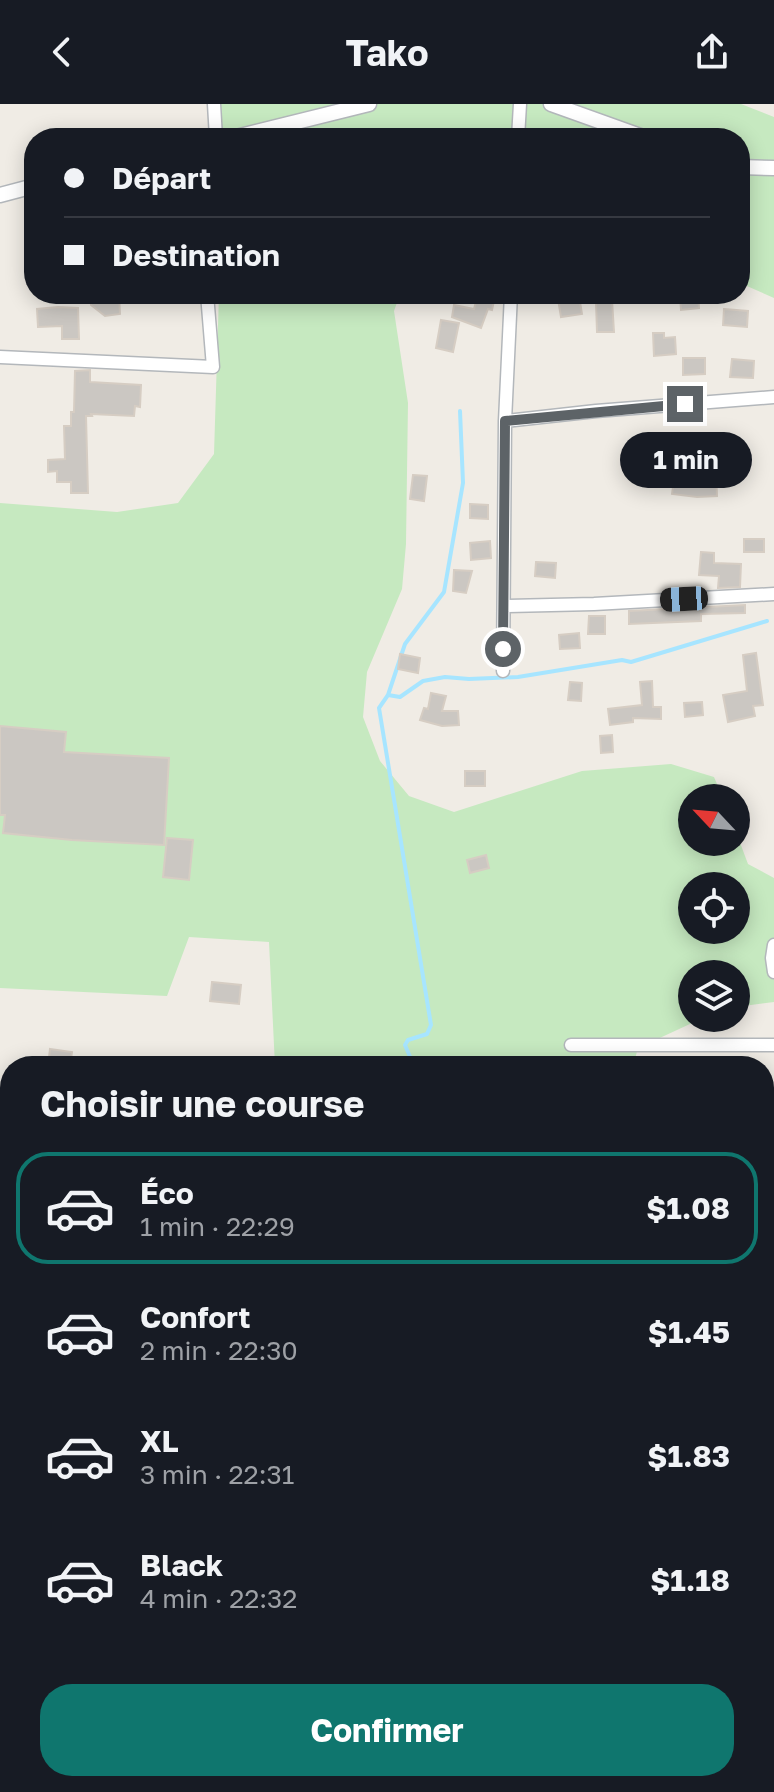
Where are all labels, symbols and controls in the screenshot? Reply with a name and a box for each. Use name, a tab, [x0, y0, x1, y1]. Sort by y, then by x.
icon: back	[40, 30, 84, 74]
icon: share	[690, 30, 734, 74]
text: Tako	[345, 31, 429, 74]
text: Départ	[112, 160, 211, 196]
text: Destination	[112, 237, 280, 273]
route end	[667, 386, 703, 422]
callout: 1 min	[619, 432, 751, 488]
text: 1 min	[653, 444, 719, 475]
car	[659, 586, 709, 612]
route start	[485, 631, 521, 667]
north arrow	[678, 784, 750, 856]
map controls	[678, 784, 750, 1032]
button: locate	[678, 872, 750, 944]
button: layers	[678, 960, 750, 1032]
text: Choisir une course	[40, 1082, 364, 1125]
icon: car	[44, 1172, 116, 1244]
text: Éco	[140, 1175, 194, 1211]
text: $1.08	[646, 1190, 730, 1226]
text: 1 min · 22:29	[140, 1211, 295, 1242]
icon: car	[44, 1296, 116, 1368]
text: Confort	[140, 1299, 251, 1335]
text: $1.45	[648, 1314, 730, 1350]
text: 2 min · 22:30	[140, 1335, 298, 1366]
icon: car	[44, 1420, 116, 1492]
text: XL	[140, 1423, 179, 1459]
text: $1.83	[647, 1438, 730, 1474]
text: 3 min · 22:31	[140, 1459, 294, 1490]
icon: car	[44, 1544, 116, 1616]
text: Black	[140, 1547, 223, 1583]
text: $1.18	[650, 1562, 730, 1598]
text: 4 min · 22:32	[140, 1583, 297, 1614]
button: Confirmer	[40, 1684, 734, 1776]

